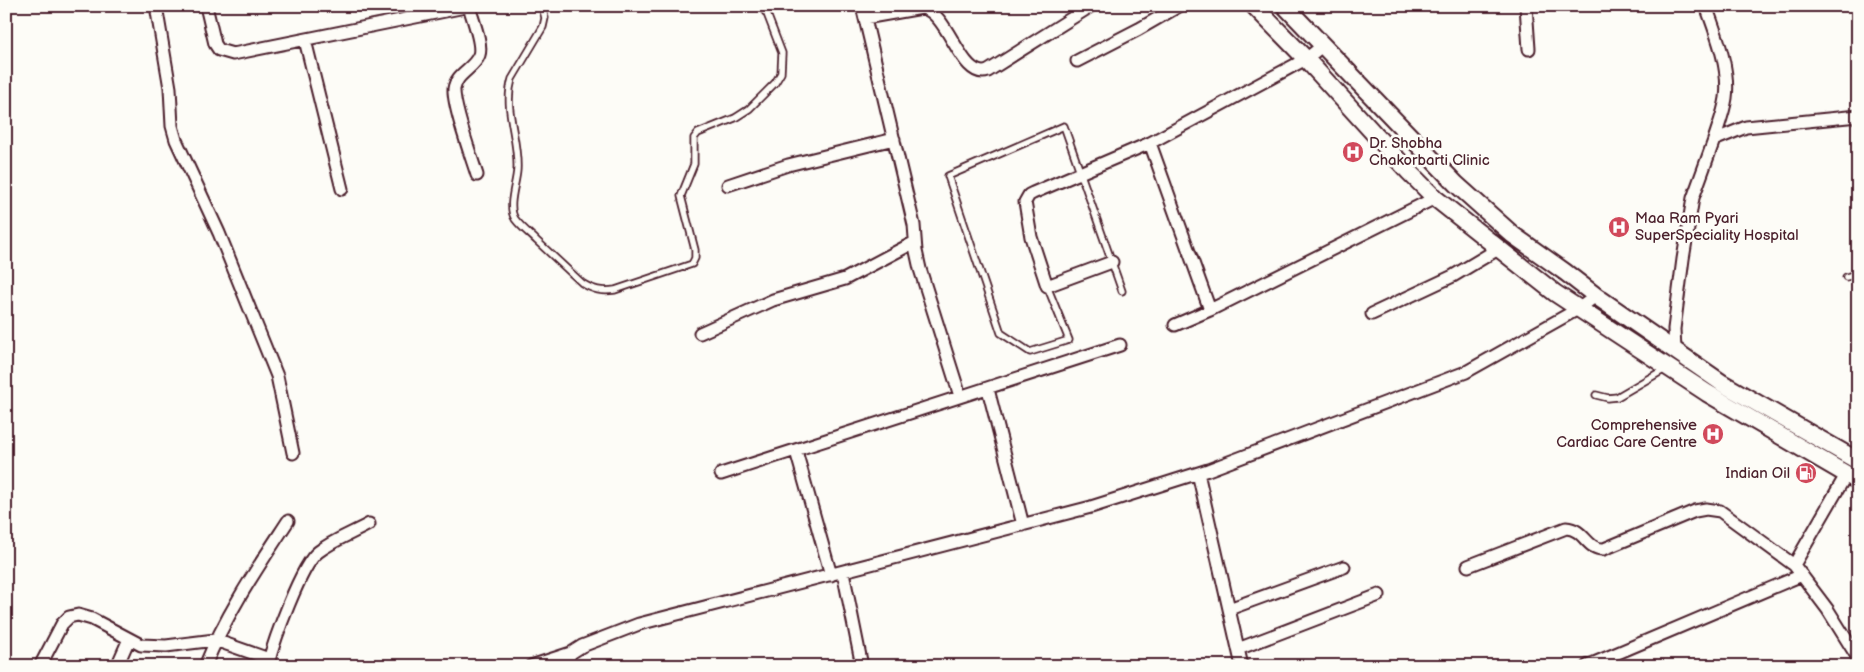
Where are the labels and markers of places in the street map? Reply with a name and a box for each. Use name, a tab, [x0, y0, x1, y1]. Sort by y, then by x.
place label: Dr. Shobha Chakorbarti Clinic	[1369, 134, 1490, 170]
hospital icon: Dr. Shobha Chakorbarti Clinic	[1341, 140, 1365, 164]
place label: Maa Ram Pyari SuperSpeciality Hospital	[1635, 209, 1799, 245]
hospital icon: Maa Ram Pyari SuperSpeciality Hospital	[1607, 215, 1631, 239]
place label: Comprehensive Cardiac Care Centre	[1556, 416, 1697, 452]
hospital icon: Comprehensive Cardiac Care Centre	[1701, 422, 1725, 446]
fuel station icon: Indian Oil	[1794, 461, 1818, 485]
place label: Indian Oil	[1725, 464, 1790, 483]

